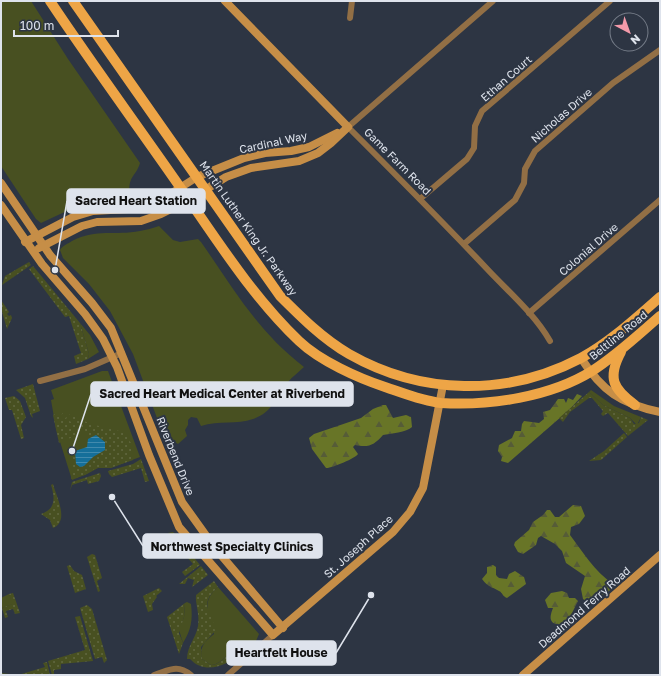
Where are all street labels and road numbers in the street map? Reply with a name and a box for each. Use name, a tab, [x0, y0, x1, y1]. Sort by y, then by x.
street label: Ethan Court	[478, 52, 534, 104]
street label: Nicholas Drive	[528, 85, 594, 145]
street label: Game Farm Road	[362, 125, 434, 197]
street label: Cardinal Way	[238, 128, 308, 156]
street label: Martin Luther King Jr. Parkway	[197, 158, 301, 298]
street label: Colonial Drive	[556, 220, 620, 278]
street label: Beltline Road	[586, 308, 650, 362]
street label: Riverbend Drive	[154, 415, 198, 497]
street label: St. Joseph Place	[321, 512, 395, 580]
street label: Deadmond Ferry Road	[535, 564, 633, 650]

